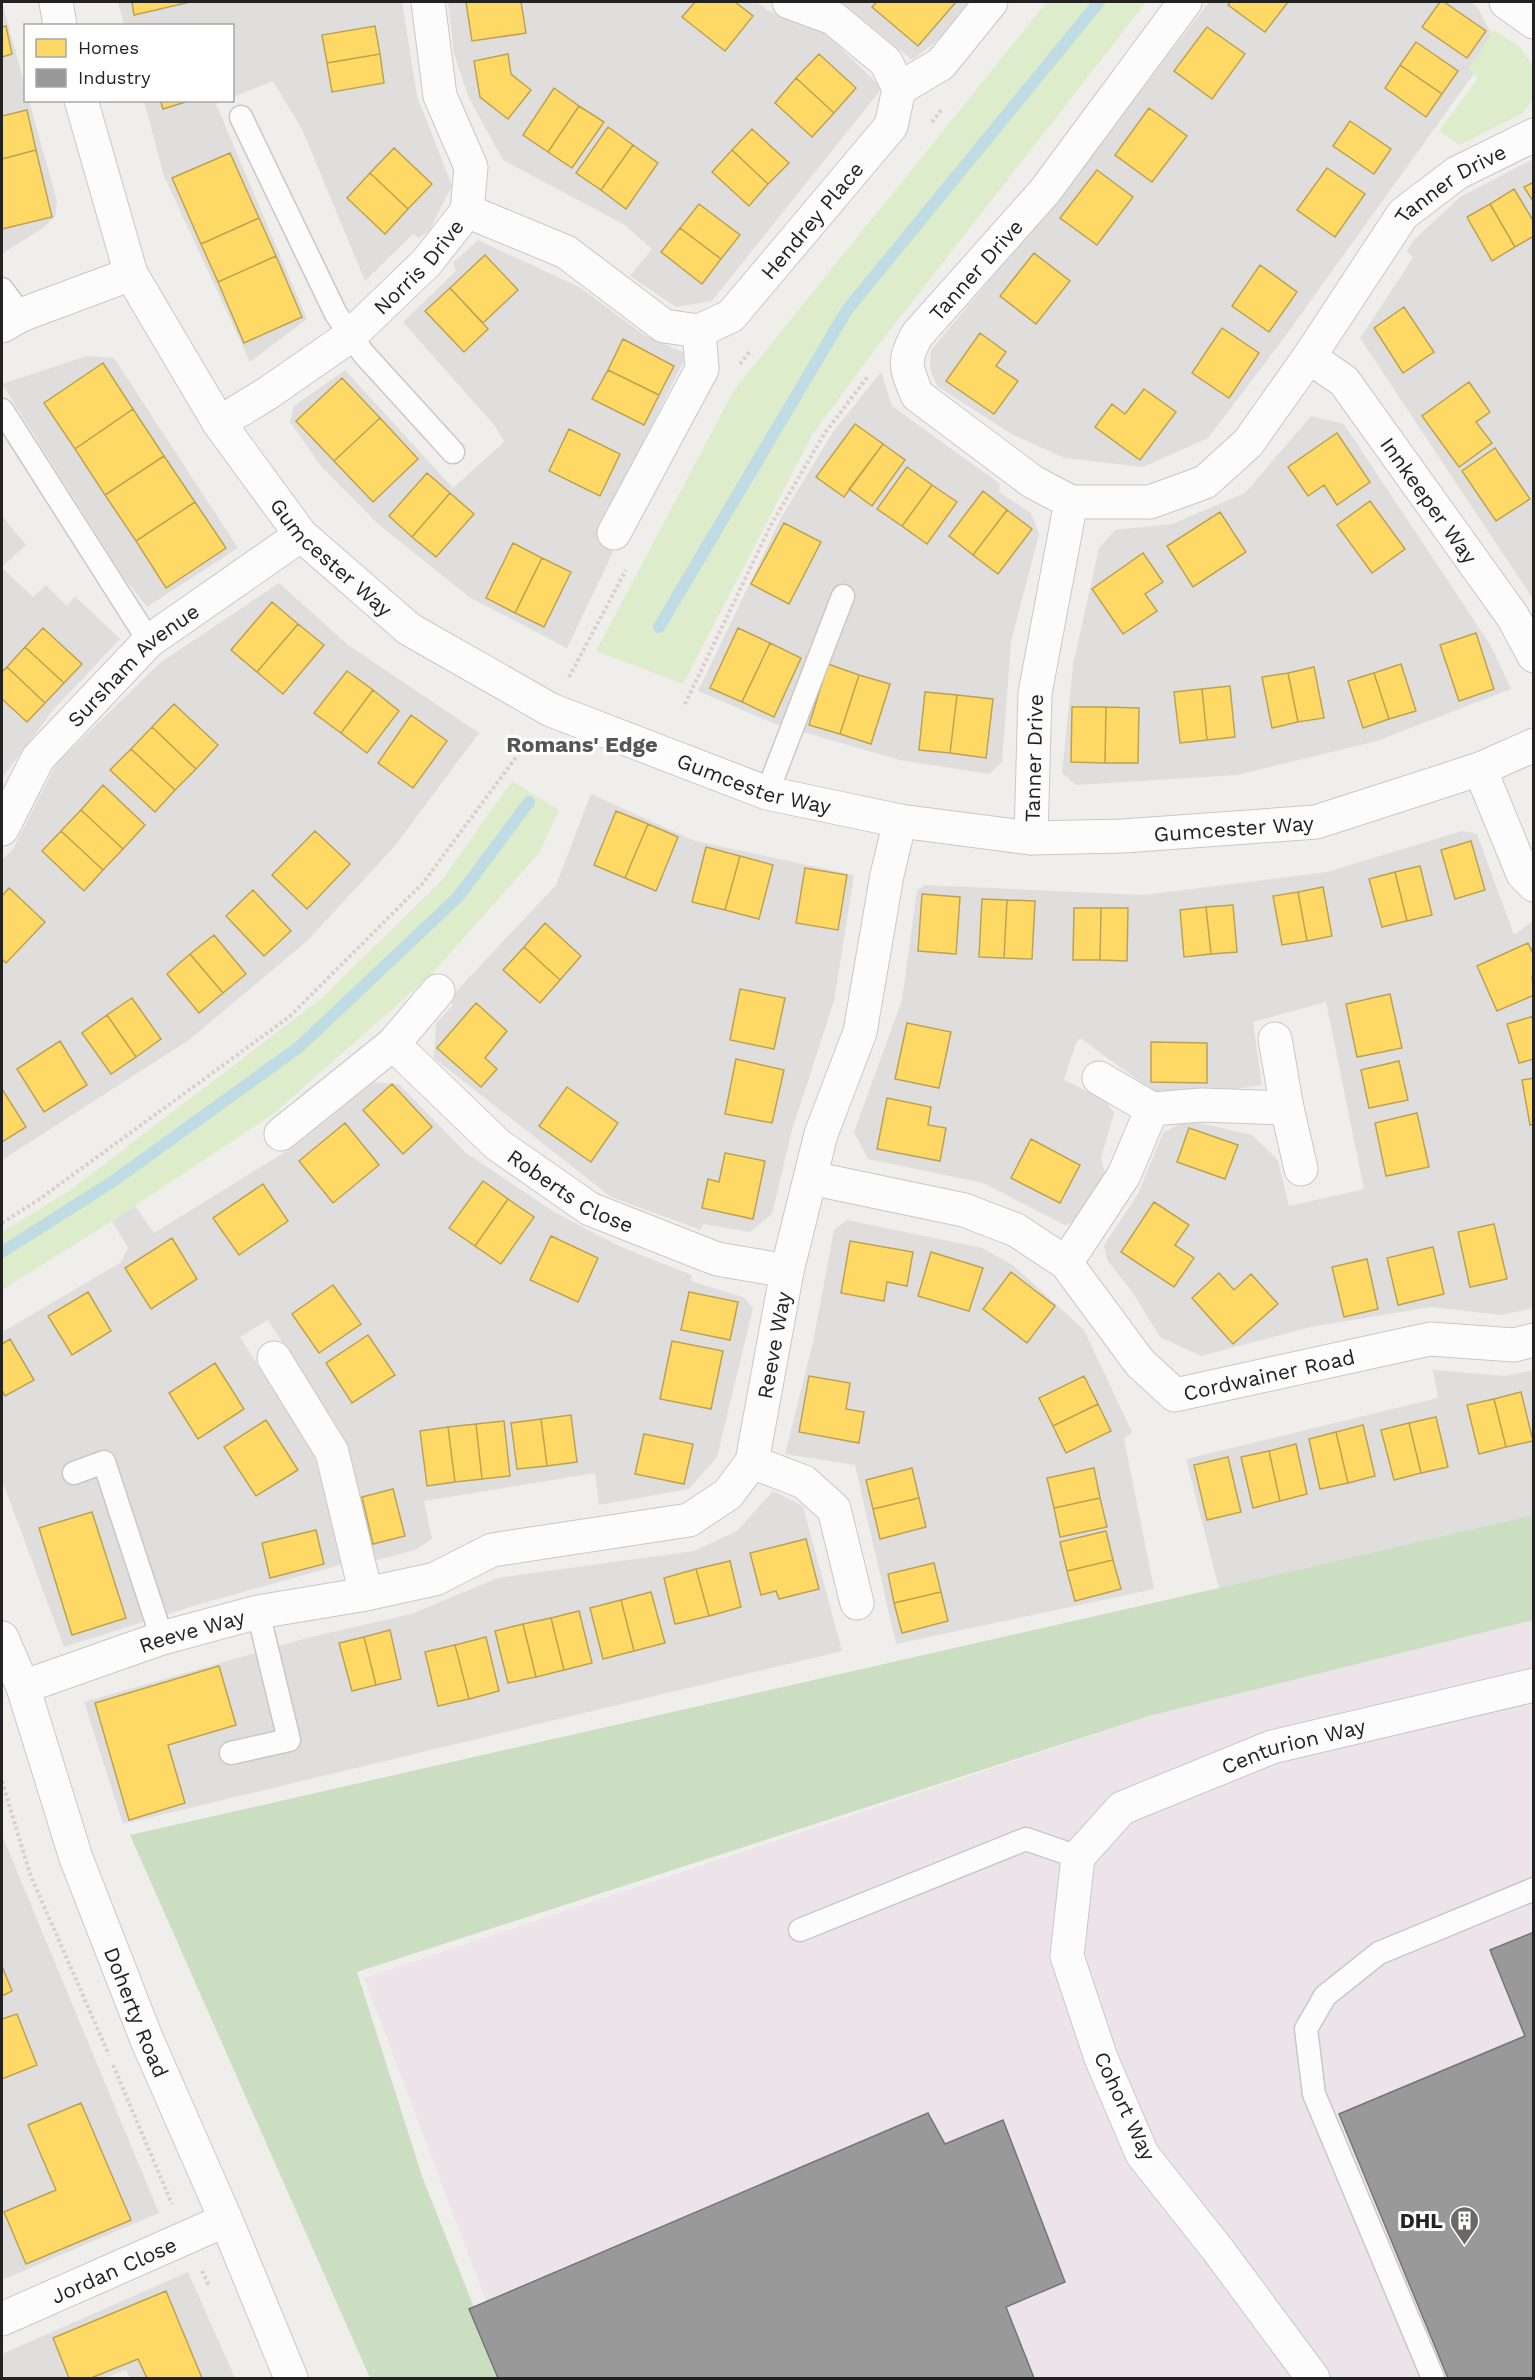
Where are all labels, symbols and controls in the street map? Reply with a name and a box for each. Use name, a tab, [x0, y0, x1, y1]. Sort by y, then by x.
legend	[24, 24, 234, 102]
text: Homes	[78, 37, 139, 58]
text: Industry	[78, 67, 151, 88]
street label: Tanner Drive	[1388, 138, 1510, 227]
street label: Hendrey Place	[755, 156, 868, 284]
street label: Norris Drive	[368, 214, 469, 319]
street label: Tanner Drive	[924, 214, 1028, 326]
street label: Innkeeper Way	[1376, 432, 1483, 568]
street label: Gumcester Way	[265, 493, 398, 622]
street label: Sursham Avenue	[62, 598, 203, 732]
street label: Tanner Drive	[1019, 694, 1047, 822]
district label: Romans' Edge	[506, 732, 658, 757]
street label: Gumcester Way	[674, 747, 834, 819]
street label: Gumcester Way	[1153, 810, 1315, 846]
street label: Roberts Close	[503, 1143, 637, 1237]
street label: Reeve Way	[751, 1289, 796, 1401]
street label: Cordwainer Road	[1181, 1343, 1357, 1405]
street label: Reeve Way	[135, 1604, 247, 1658]
street label: Centurion Way	[1218, 1713, 1368, 1779]
street label: Doherty Road	[99, 1943, 174, 2081]
street label: Cohort Way	[1089, 2047, 1161, 2165]
building icon: DHL	[1448, 2204, 1480, 2246]
place label: DHL	[1400, 2208, 1443, 2233]
street label: Jordan Close	[47, 2231, 180, 2308]

